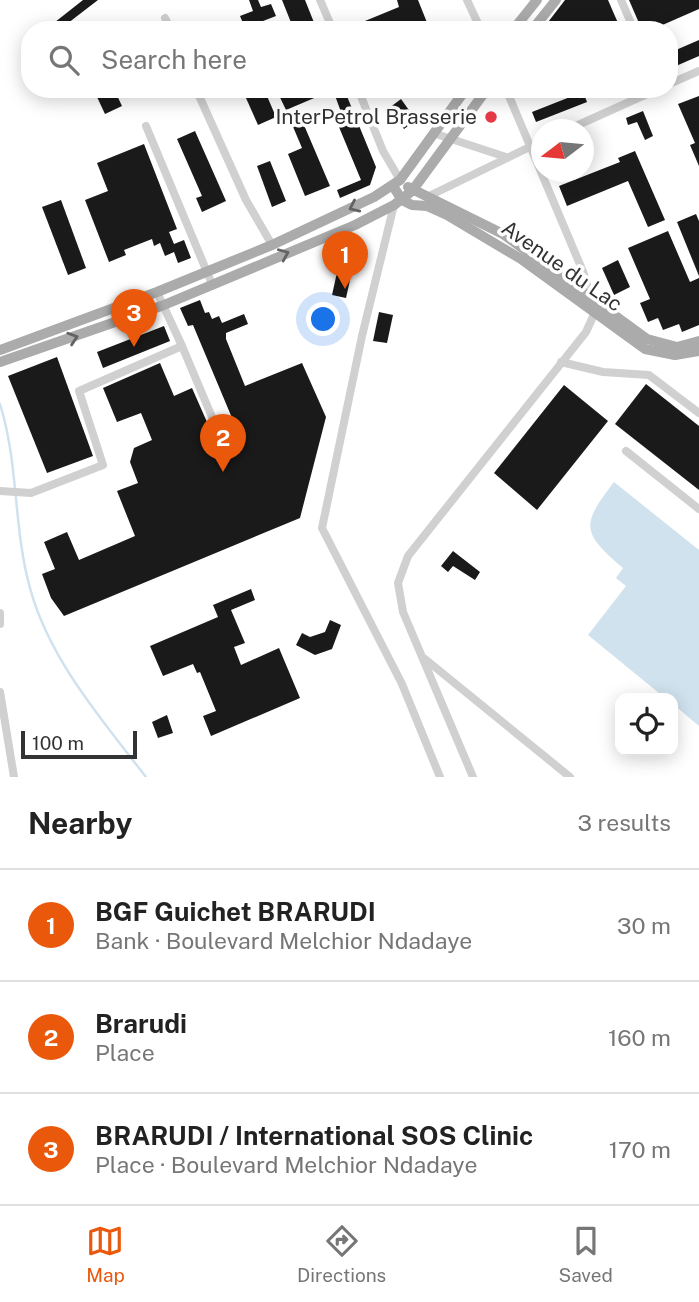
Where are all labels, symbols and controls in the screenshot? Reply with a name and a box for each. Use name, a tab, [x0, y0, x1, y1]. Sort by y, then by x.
search box	[21, 21, 678, 98]
icon: search	[45, 41, 83, 79]
text: Search here	[101, 44, 247, 75]
place label: InterPetrol Brasserie	[275, 104, 477, 129]
marker: InterPetrol Brasserie	[483, 109, 499, 125]
north arrow	[531, 119, 594, 182]
one-way arrow	[349, 199, 361, 213]
street label: Avenue du Lac	[497, 215, 627, 316]
pin: 1	[322, 231, 368, 289]
one-way arrow	[278, 249, 290, 263]
pin: 3	[111, 289, 157, 347]
your location	[306, 302, 340, 336]
one-way arrow	[66, 332, 79, 346]
pin: 2	[200, 414, 246, 472]
map controls	[615, 693, 678, 756]
button: locate	[615, 693, 678, 756]
scale bar	[21, 728, 136, 760]
text: 100 m	[32, 732, 84, 754]
text: Nearby	[28, 805, 132, 841]
text: 3 results	[577, 809, 671, 836]
text: BGF Guichet BRARUDI	[95, 896, 376, 927]
text: 1	[46, 912, 56, 939]
text: 30 m	[617, 912, 671, 939]
text: Bank · Boulevard Melchior Ndadaye	[95, 927, 472, 954]
text: Brarudi	[95, 1008, 187, 1039]
text: 2	[44, 1024, 58, 1051]
text: 160 m	[608, 1024, 671, 1051]
text: Place	[95, 1039, 155, 1066]
text: BRARUDI / International SOS Clinic	[95, 1120, 533, 1151]
text: 3	[43, 1136, 59, 1163]
text: 170 m	[609, 1136, 671, 1163]
text: Place · Boulevard Melchior Ndadaye	[95, 1151, 477, 1178]
tab: Map	[86, 1222, 125, 1286]
tab: Directions	[297, 1222, 386, 1286]
tab: Saved	[559, 1222, 613, 1286]

